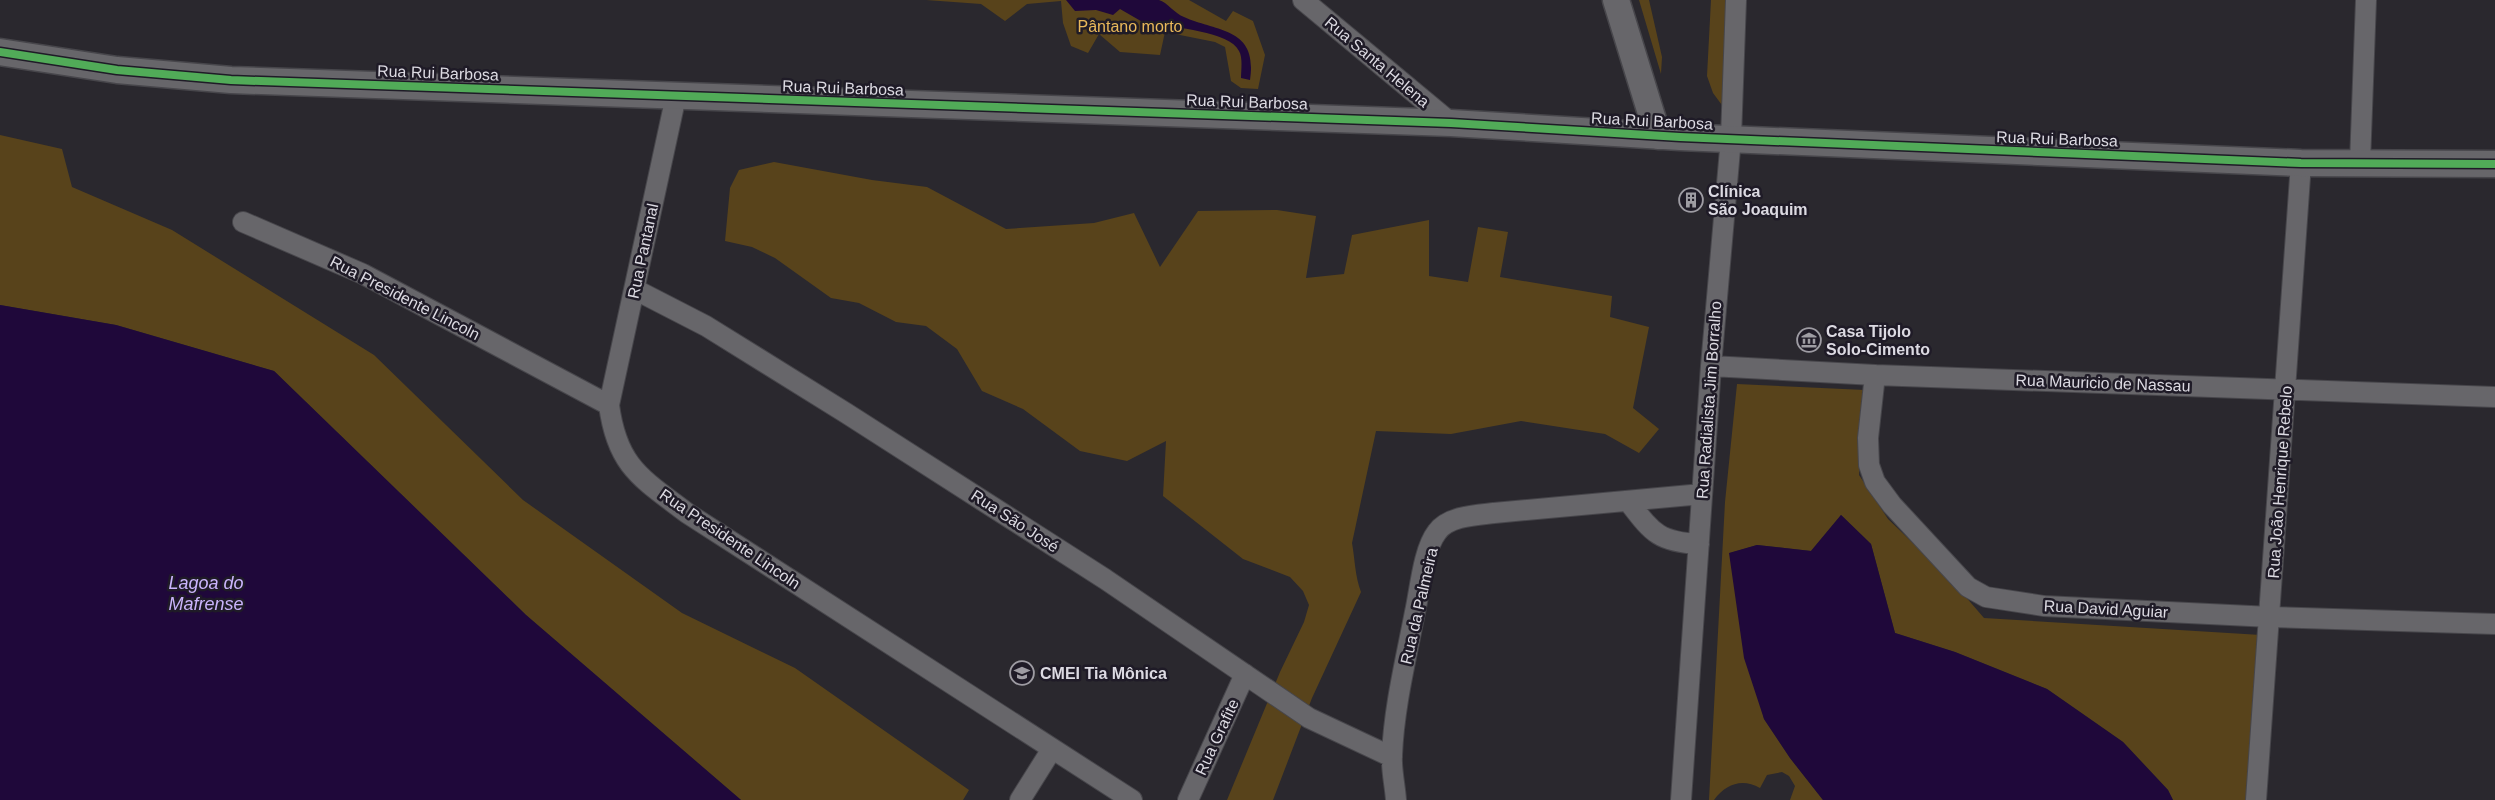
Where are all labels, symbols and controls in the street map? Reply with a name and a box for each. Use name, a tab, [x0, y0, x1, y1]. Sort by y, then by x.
street label: Rua Santa Helena	[1321, 13, 1433, 111]
park label: Pântano morto	[1078, 18, 1183, 35]
street label: Rua Rui Barbosa	[377, 62, 499, 84]
street label: Rua Rui Barbosa	[782, 77, 904, 99]
street label: Rua Rui Barbosa	[1186, 91, 1308, 113]
street label: Rua Rui Barbosa	[1591, 109, 1713, 133]
street label: Rua Rui Barbosa	[1996, 128, 2118, 150]
place label: Clínica São Joaquim	[1708, 183, 1808, 218]
building icon: Clínica São Joaquim	[1678, 187, 1704, 213]
street label: Rua Pantanal	[625, 202, 661, 300]
street label: Rua Presidente Lincoln	[327, 253, 483, 343]
street label: Rua Radialista Jim Borralho	[1694, 300, 1724, 500]
place label: Casa Tijolo Solo-Cimento	[1826, 323, 1930, 358]
museum icon: Casa Tijolo Solo-Cimento	[1796, 327, 1822, 353]
street label: Rua Mauricio de Nassau	[2015, 371, 2191, 395]
street label: Rua João Henrique Rebelo	[2265, 385, 2295, 579]
street label: Rua Presidente Lincoln	[657, 486, 803, 592]
street label: Rua São José	[968, 486, 1062, 556]
street label: Rua da Palmeira	[1397, 546, 1441, 666]
water label: Lagoa do Mafrense	[168, 573, 244, 614]
street label: Rua David Aguiar	[2043, 597, 2169, 621]
school or university icon: CMEI Tia Mônica	[1009, 660, 1035, 686]
place label: CMEI Tia Mônica	[1040, 665, 1167, 682]
street label: Rua Grafite	[1192, 696, 1242, 778]

